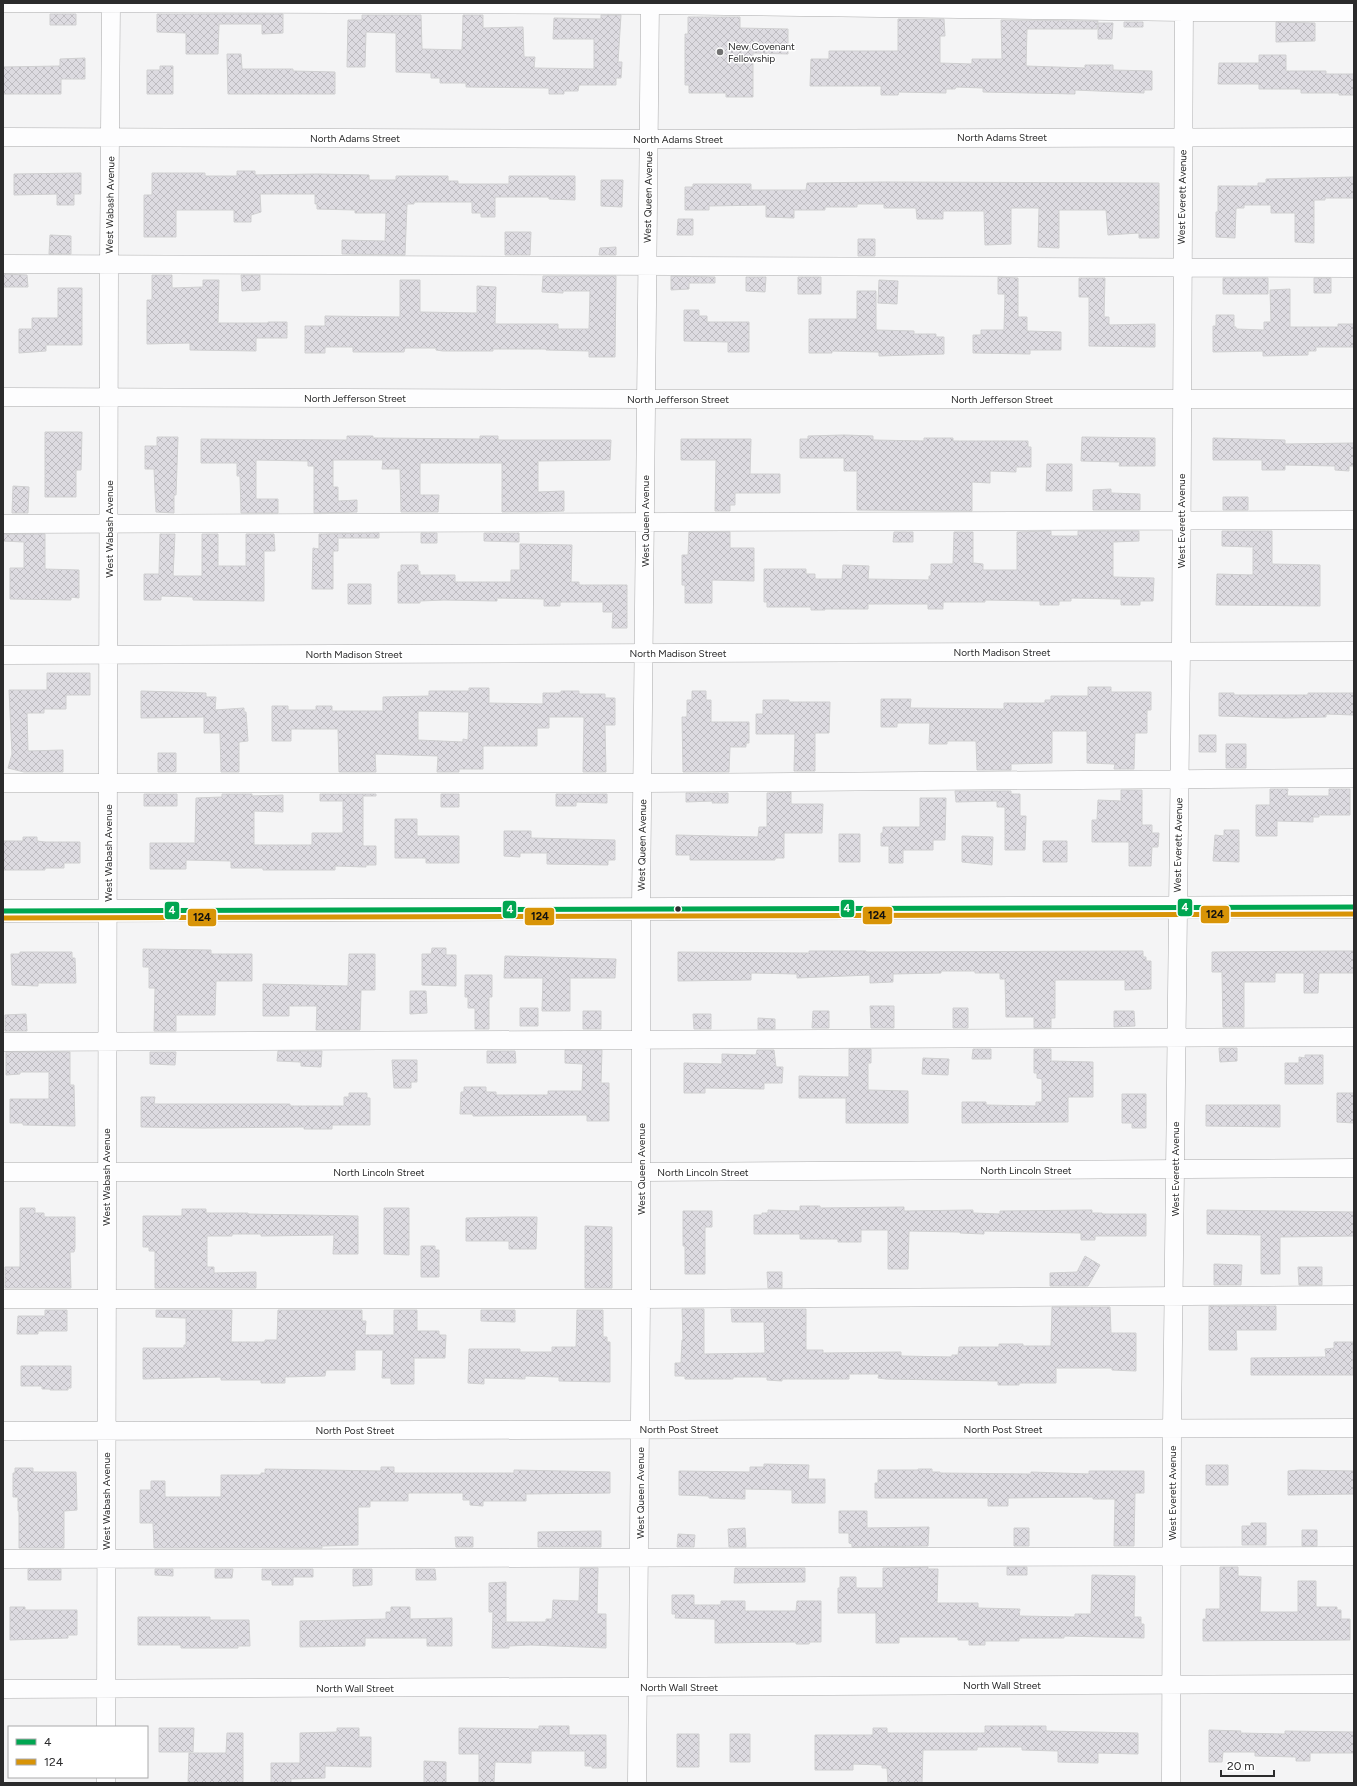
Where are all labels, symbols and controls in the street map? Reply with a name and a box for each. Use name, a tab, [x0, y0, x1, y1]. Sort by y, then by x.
place label: New Covenant Fellowship	[728, 40, 795, 65]
marker: New Covenant Fellowship	[715, 47, 725, 57]
street label: North Adams Street	[957, 131, 1047, 144]
street label: North Adams Street	[310, 132, 400, 145]
street label: North Adams Street	[633, 133, 723, 146]
street label: West Everett Avenue	[1175, 149, 1189, 244]
street label: West Queen Avenue	[641, 150, 655, 243]
street label: West Wabash Avenue	[103, 156, 117, 254]
street label: North Jefferson Street	[304, 392, 406, 405]
street label: North Jefferson Street	[627, 393, 729, 406]
street label: North Jefferson Street	[951, 393, 1053, 406]
street label: West Everett Avenue	[1175, 473, 1188, 568]
street label: West Queen Avenue	[639, 475, 652, 567]
street label: West Wabash Avenue	[103, 480, 116, 578]
street label: North Madison Street	[954, 646, 1051, 659]
street label: North Madison Street	[630, 647, 727, 660]
street label: North Madison Street	[306, 648, 403, 661]
street label: West Everett Avenue	[1171, 797, 1185, 892]
street label: West Queen Avenue	[635, 798, 649, 891]
street label: West Wabash Avenue	[102, 804, 115, 902]
line badge: 4	[1177, 898, 1193, 917]
line badge: 4	[840, 899, 855, 918]
line badge: 4	[502, 900, 517, 919]
line badge: 4	[164, 901, 180, 920]
text: 4	[1182, 901, 1189, 914]
text: 4	[844, 902, 851, 915]
text: 4	[507, 903, 514, 916]
text: 4	[169, 904, 176, 917]
unlabelled marker	[673, 904, 683, 914]
line badge: 124	[1200, 905, 1230, 924]
line badge: 124	[862, 906, 893, 925]
line badge: 124	[524, 907, 555, 926]
line badge: 124	[187, 908, 217, 927]
text: 124	[1206, 908, 1224, 921]
text: 124	[868, 909, 886, 922]
text: 124	[531, 910, 549, 923]
text: 124	[193, 911, 211, 924]
street label: West Everett Avenue	[1169, 1121, 1182, 1216]
street label: West Queen Avenue	[635, 1123, 648, 1215]
street label: West Wabash Avenue	[100, 1128, 113, 1226]
street label: North Lincoln Street	[980, 1164, 1072, 1177]
street label: North Lincoln Street	[333, 1166, 425, 1179]
street label: North Lincoln Street	[657, 1166, 749, 1179]
street label: North Post Street	[639, 1423, 719, 1436]
street label: North Post Street	[963, 1423, 1043, 1436]
street label: North Post Street	[315, 1424, 395, 1437]
street label: West Everett Avenue	[1166, 1445, 1179, 1540]
street label: West Queen Avenue	[634, 1447, 647, 1539]
street label: West Wabash Avenue	[100, 1452, 113, 1550]
street label: North Wall Street	[963, 1679, 1041, 1692]
street label: North Wall Street	[640, 1681, 718, 1694]
street label: North Wall Street	[316, 1682, 394, 1695]
legend	[8, 1726, 148, 1778]
text: 4	[44, 1735, 52, 1749]
scale bar	[1221, 1752, 1274, 1778]
text: 124	[44, 1755, 64, 1769]
text: 20 m	[1227, 1759, 1255, 1773]

